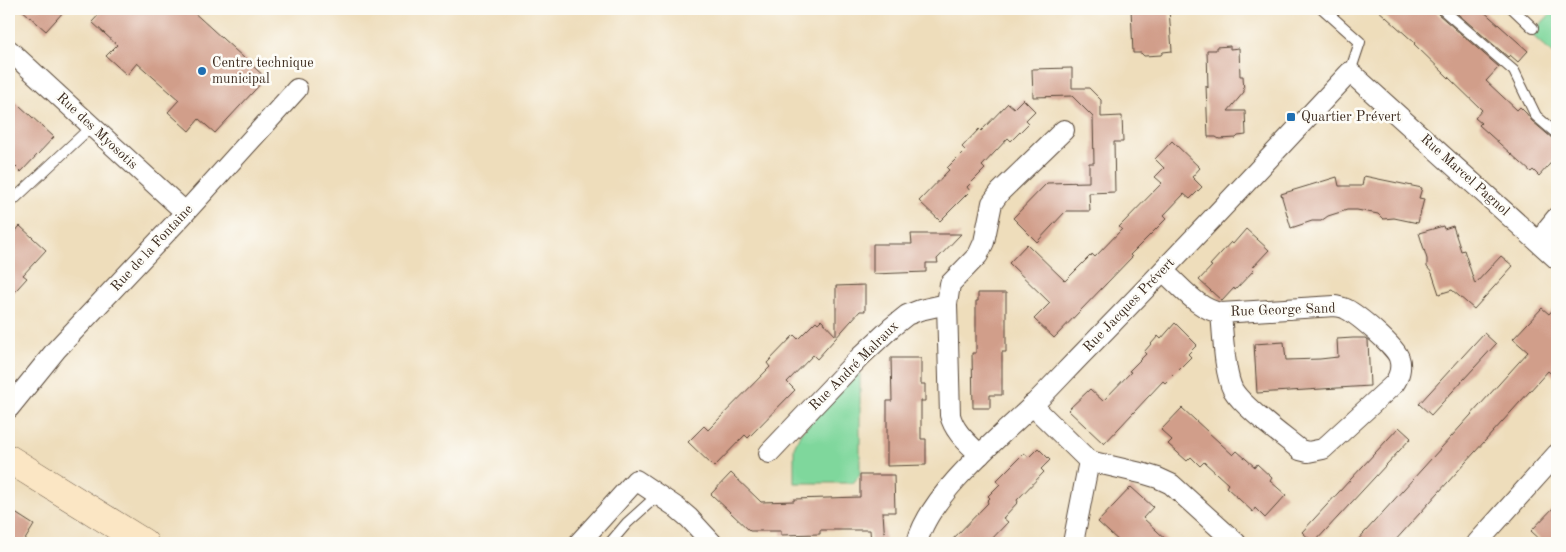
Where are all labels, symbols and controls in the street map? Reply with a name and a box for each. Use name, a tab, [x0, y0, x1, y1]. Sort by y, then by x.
place label: Centre technique municipal	[212, 56, 314, 86]
marker: Centre technique municipal	[196, 65, 208, 77]
street label: Rue des Myosotis	[54, 90, 140, 172]
place label: Quartier Prévert	[1301, 110, 1401, 124]
marker: Quartier Prévert	[1285, 111, 1297, 123]
street label: Rue Marcel Pagnol	[1418, 132, 1512, 219]
street label: Rue de la Fontaine	[108, 202, 196, 294]
street label: Rue Jacques Prévert	[1081, 255, 1177, 355]
street label: Rue George Sand	[1230, 301, 1336, 319]
street label: Rue André Malraux	[807, 319, 901, 413]

